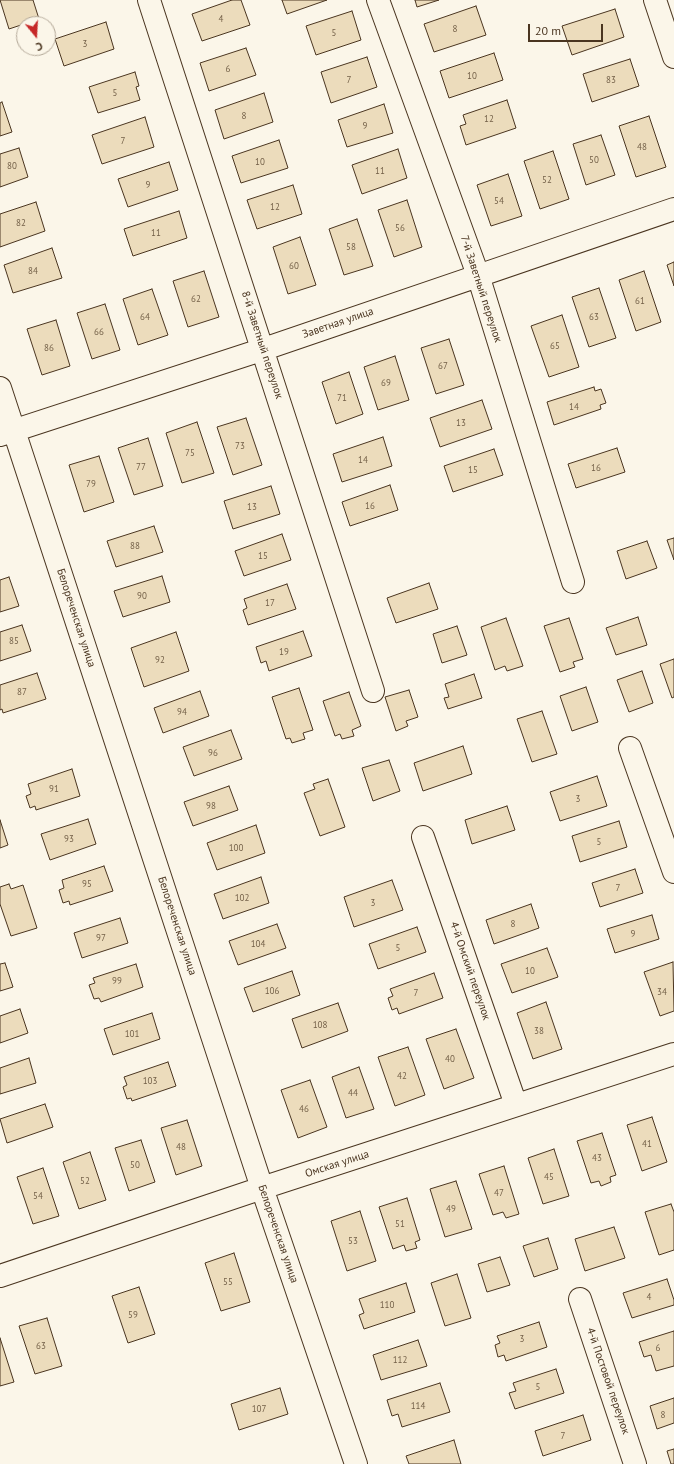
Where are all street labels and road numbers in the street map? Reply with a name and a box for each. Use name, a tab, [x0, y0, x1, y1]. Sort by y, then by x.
street label: 7-й Заветный переулок	[457, 234, 505, 344]
street label: 8-й Заветный переулок	[238, 290, 286, 400]
street label: Заветная улица	[301, 305, 375, 341]
street label: Белореченская улица	[54, 567, 98, 669]
street label: Белореченская улица	[155, 875, 199, 977]
street label: 4-й Омский переулок	[447, 920, 493, 1022]
street label: Омская улица	[303, 1147, 371, 1181]
street label: Белореченская улица	[255, 1183, 301, 1285]
street label: 4-й Постовой переулок	[584, 1326, 632, 1436]

